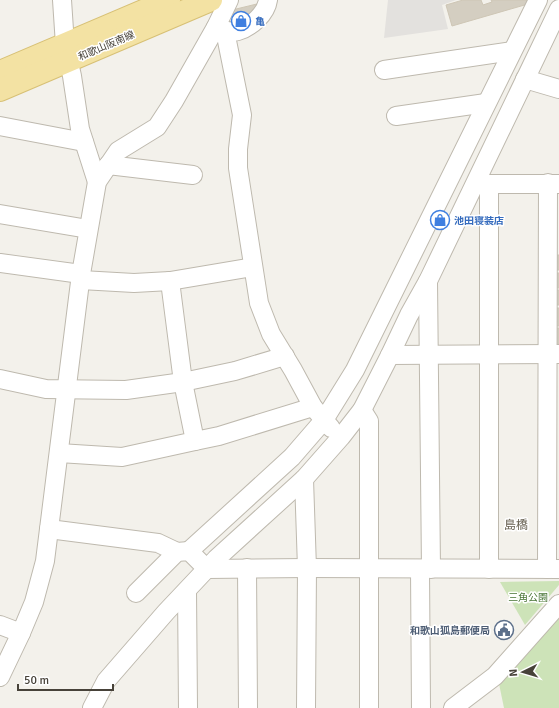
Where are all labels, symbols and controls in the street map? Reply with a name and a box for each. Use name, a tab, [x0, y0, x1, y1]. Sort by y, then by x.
shop icon: 亀	[230, 10, 252, 32]
place label: 亀	[255, 16, 265, 28]
street label: 和歌山阪南線	[76, 29, 136, 63]
shop icon: 池田寝装店	[429, 209, 451, 231]
place label: 池田寝装店	[454, 215, 504, 227]
district label: 島橋	[504, 518, 528, 533]
park label: 三角公園	[508, 592, 548, 604]
public building icon: 和歌山狐島郵便局	[493, 619, 515, 641]
place label: 和歌山狐島郵便局	[410, 625, 490, 637]
north arrow	[503, 652, 543, 692]
scale bar	[18, 666, 113, 692]
text: N	[507, 668, 520, 677]
text: 50 m	[24, 673, 49, 688]

